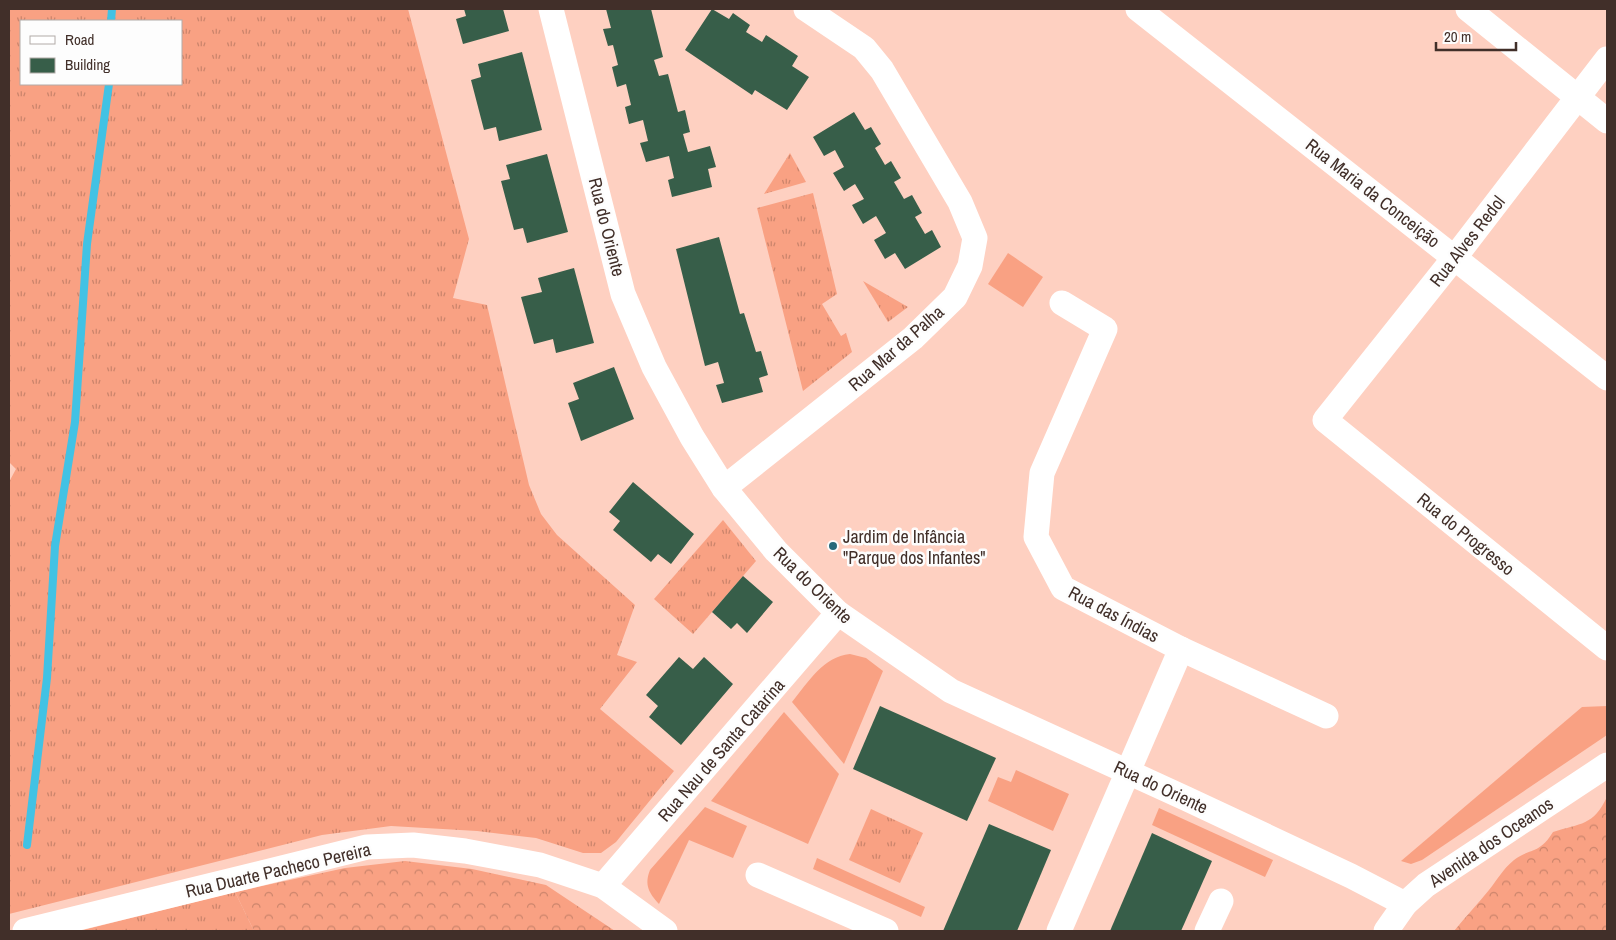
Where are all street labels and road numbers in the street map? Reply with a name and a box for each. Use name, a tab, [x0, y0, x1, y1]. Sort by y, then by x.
street label: Rua Maria da Conceição	[1301, 133, 1445, 253]
street label: Rua do Oriente	[583, 175, 631, 279]
street label: Rua Alves Redol	[1424, 190, 1510, 292]
street label: Rua Mar da Palha	[843, 300, 949, 396]
street label: Rua do Progresso	[1412, 487, 1520, 581]
street label: Rua do Oriente	[768, 541, 858, 629]
street label: Rua das Índias	[1064, 580, 1164, 648]
street label: Rua Nau de Santa Catarina	[652, 673, 790, 827]
street label: Rua do Oriente	[1110, 754, 1212, 820]
street label: Avenida dos Oceanos	[1423, 791, 1558, 893]
street label: Rua Duarte Pacheco Pereira	[183, 837, 373, 903]

